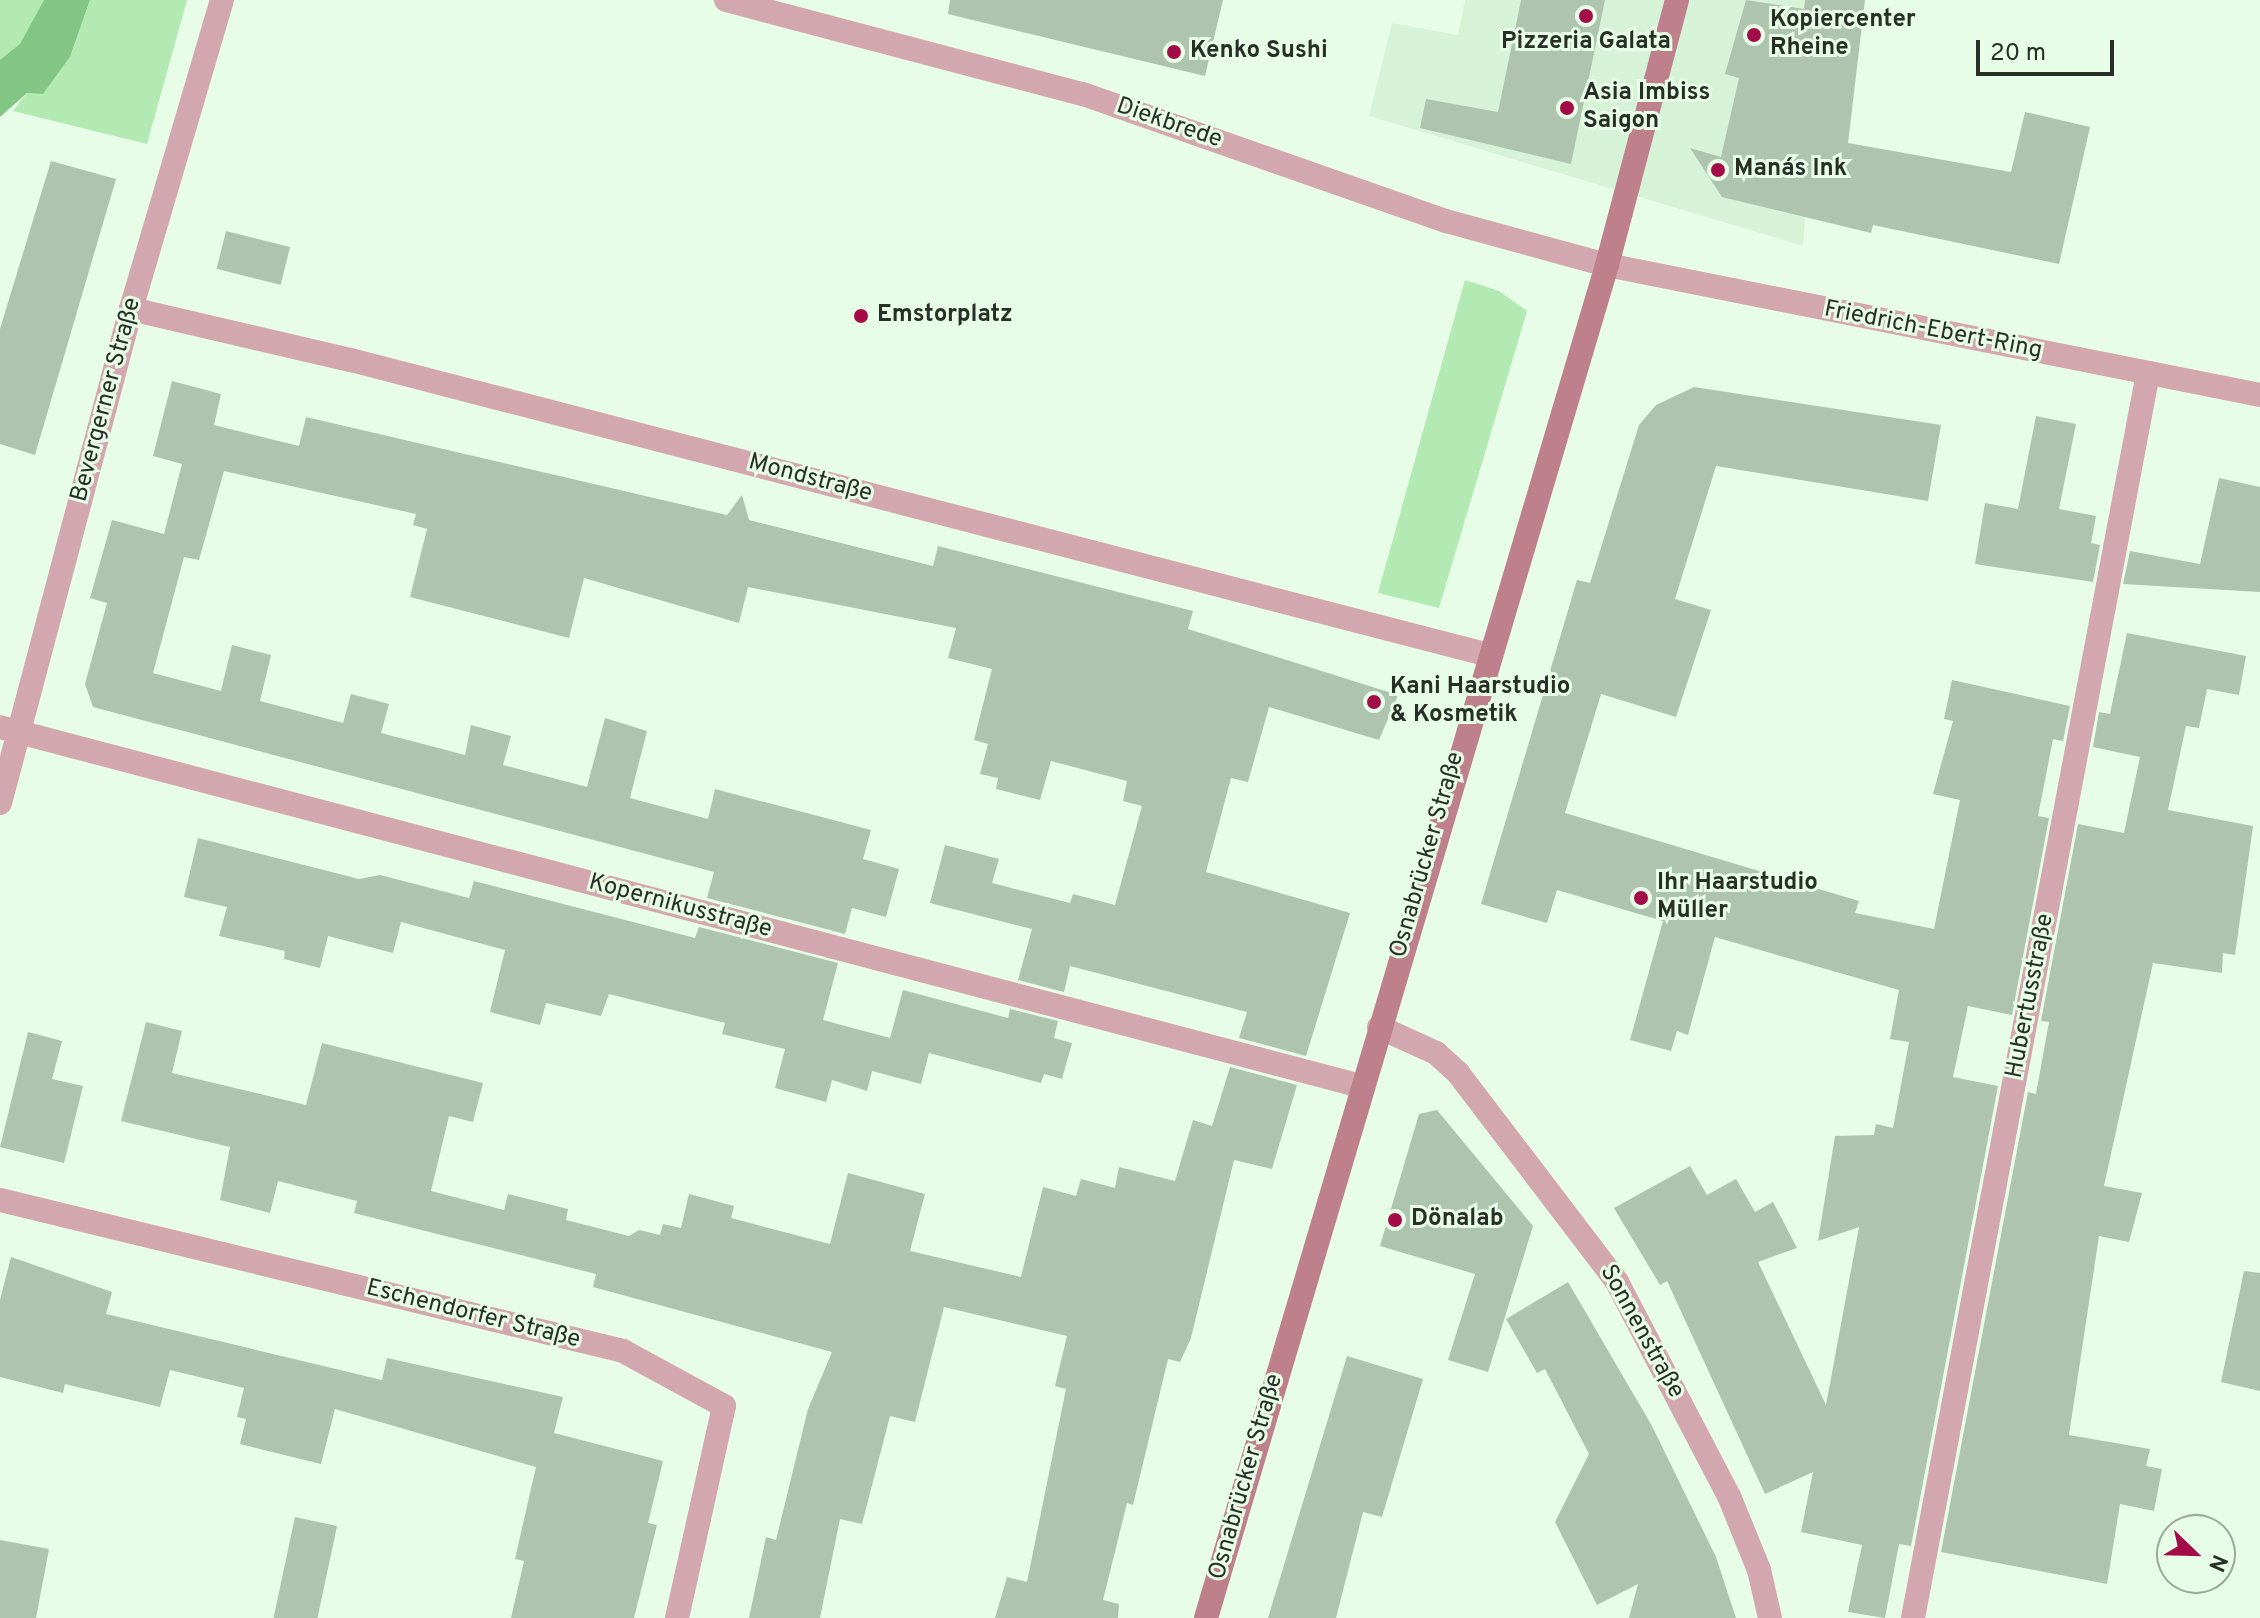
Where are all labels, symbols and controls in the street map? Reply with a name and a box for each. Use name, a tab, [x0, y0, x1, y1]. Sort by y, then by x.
marker: Pizzeria Galata	[1577, 7, 1595, 25]
place label: Kopiercenter Rheine	[1770, 7, 1916, 63]
scale bar	[1980, 24, 2118, 74]
marker: Kopiercenter Rheine	[1745, 26, 1763, 44]
place label: Pizzeria Galata	[1501, 29, 1671, 57]
place label: Kenko Sushi	[1190, 38, 1328, 66]
text: 20 m	[1990, 39, 2046, 69]
marker: Kenko Sushi	[1165, 43, 1183, 61]
place label: Asia Imbiss Saigon	[1583, 80, 1710, 136]
street label: Diekbrede	[1112, 92, 1226, 156]
marker: Asia Imbiss Saigon	[1558, 99, 1576, 117]
place label: Mana´s Ink	[1734, 156, 1847, 184]
marker: Mana´s Ink	[1709, 161, 1727, 179]
street label: Bevergerner Straße	[66, 295, 148, 505]
street label: Friedrich-Ebert-Ring	[1821, 296, 2045, 366]
place label: Emstorplatz	[877, 302, 1013, 330]
marker: Emstorplatz	[852, 307, 870, 325]
street label: Mondstraße	[745, 449, 875, 509]
place label: Kani Haarstudio & Kosmetik	[1390, 674, 1570, 730]
marker: Kani Haarstudio & Kosmetik	[1365, 693, 1383, 711]
street label: Osnabrücker Straße	[1385, 749, 1471, 961]
street label: Kopernikusstraße	[585, 869, 775, 945]
place label: Ihr Haarstudio Müller	[1657, 870, 1818, 926]
marker: Ihr Haarstudio Müller	[1632, 889, 1650, 907]
street label: Hubertusstraße	[2001, 911, 2061, 1081]
place label: Dönalab	[1411, 1206, 1504, 1234]
marker: Dönalab	[1386, 1211, 1404, 1229]
street label: Sonnenstraße	[1592, 1260, 1690, 1404]
street label: Eschendorfer Straße	[363, 1274, 583, 1356]
street label: Osnabrücker Straße	[1204, 1371, 1290, 1583]
north arrow	[2156, 1514, 2236, 1594]
text: N	[2201, 1550, 2232, 1575]

